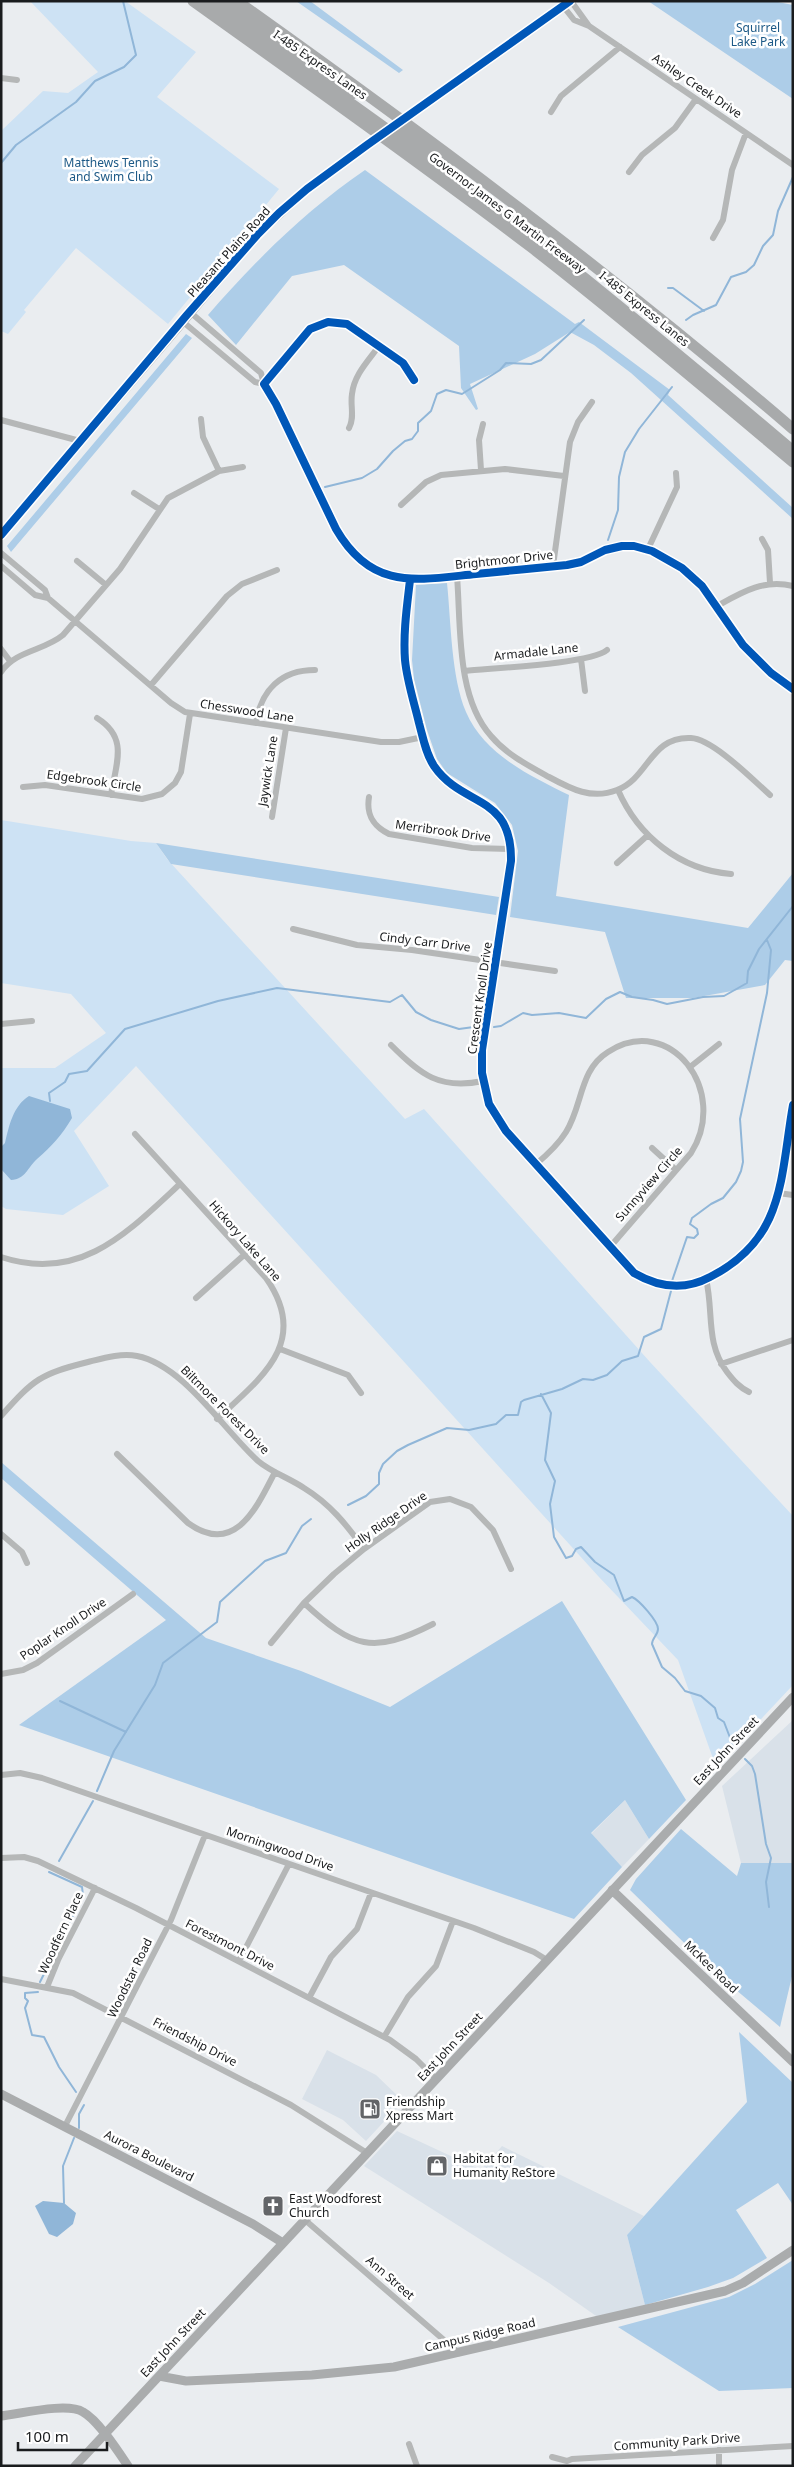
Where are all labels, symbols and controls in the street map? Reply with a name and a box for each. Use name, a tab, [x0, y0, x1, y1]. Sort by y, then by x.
park label: Squirrel Lake Park	[731, 19, 786, 50]
street label: I-485 Express Lanes	[270, 26, 371, 104]
street label: Ashley Creek Drive	[649, 49, 746, 122]
street label: Governor James G Martin Freeway	[425, 148, 590, 278]
park label: Matthews Tennis and Swim Club	[64, 154, 159, 185]
street label: Pleasant Plains Road	[183, 203, 274, 301]
street label: I-485 Express Lanes	[596, 267, 693, 350]
street label: Brightmoor Drive	[454, 546, 554, 573]
street label: Armadale Lane	[493, 639, 579, 664]
street label: Chesswood Lane	[199, 695, 296, 726]
street label: Jaywick Lane	[253, 734, 282, 808]
street label: Edgebrook Circle	[46, 765, 143, 796]
street label: Merribrook Drive	[394, 815, 492, 846]
street label: Cindy Carr Drive	[378, 927, 472, 956]
street label: Crescent Knoll Drive	[463, 940, 496, 1055]
street label: Sunnyview Circle	[611, 1142, 686, 1225]
street label: Hickory Lake Lane	[205, 1197, 285, 1285]
street label: Biltmore Forest Drive	[177, 1361, 274, 1458]
street label: Holly Ridge Drive	[341, 1487, 430, 1556]
street label: Poplar Knoll Drive	[16, 1593, 109, 1664]
street label: East John Street	[689, 1712, 763, 1789]
street label: Morningwood Drive	[224, 1822, 336, 1875]
street label: Woodfern Place	[34, 1889, 87, 1977]
street label: Forestmont Drive	[183, 1915, 278, 1974]
street label: Woodstar Road	[103, 1935, 156, 2020]
street label: McKee Road	[680, 1936, 742, 1997]
street label: East John Street	[413, 2008, 487, 2085]
street label: Friendship Drive	[150, 2013, 240, 2070]
place label: Friendship Xpress Mart	[386, 2093, 454, 2124]
fuel station icon: Friendship Xpress Mart	[358, 2097, 382, 2121]
street label: Aurora Boulevard	[101, 2126, 197, 2186]
place label: Habitat for Humanity ReStore	[453, 2150, 555, 2181]
shop icon: Habitat for Humanity ReStore	[425, 2154, 449, 2178]
place label: East Woodforest Church	[289, 2190, 382, 2221]
church icon: East Woodforest Church	[261, 2194, 285, 2218]
street label: Ann Street	[362, 2252, 419, 2304]
street label: East John Street	[136, 2304, 210, 2381]
street label: Campus Ridge Road	[423, 2313, 537, 2356]
scale bar	[18, 2420, 106, 2452]
text: 100 m	[25, 2426, 69, 2446]
street label: Community Park Drive	[613, 2429, 741, 2454]

